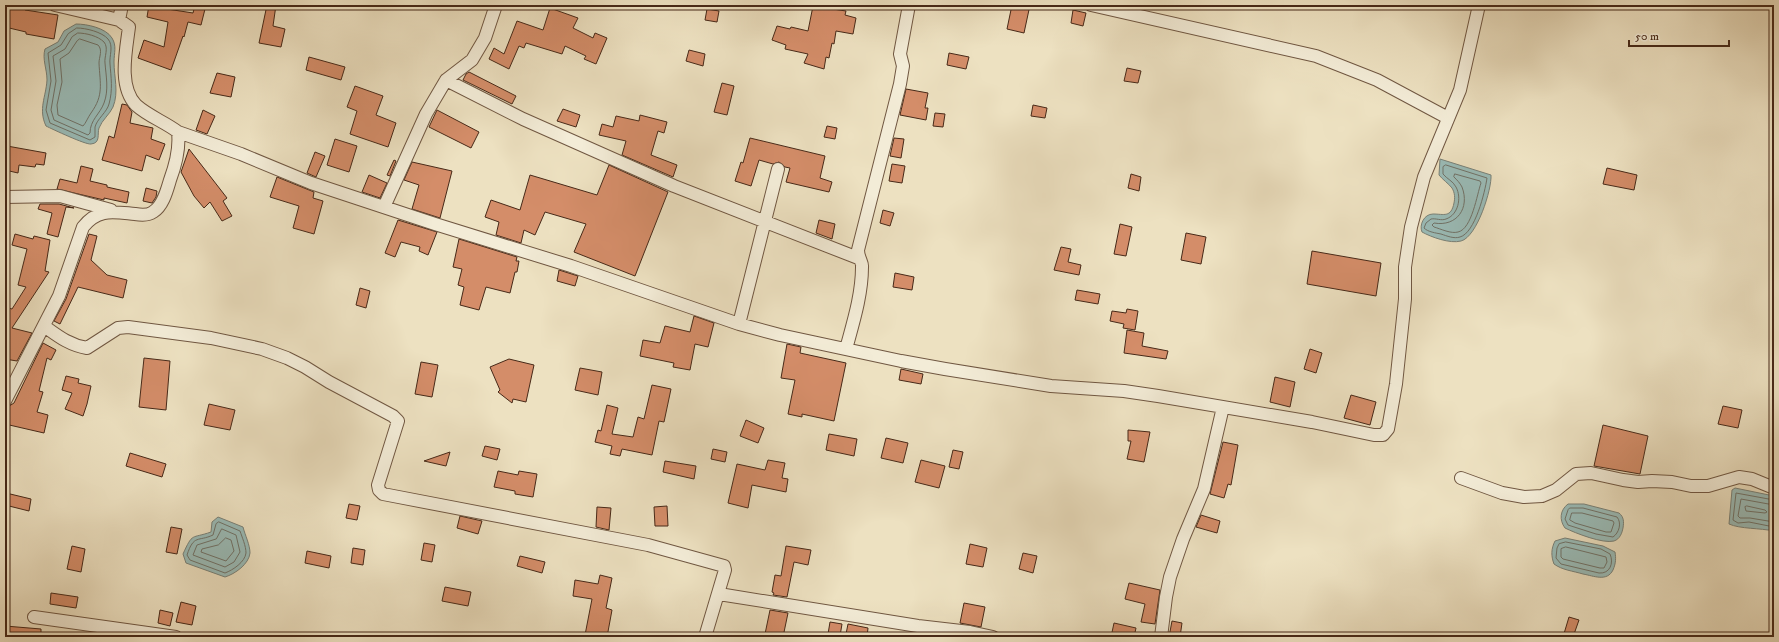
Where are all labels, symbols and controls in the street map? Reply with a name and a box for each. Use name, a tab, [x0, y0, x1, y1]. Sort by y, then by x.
scale bar	[1629, 22, 1729, 48]
text: 50 m	[1635, 29, 1659, 44]

